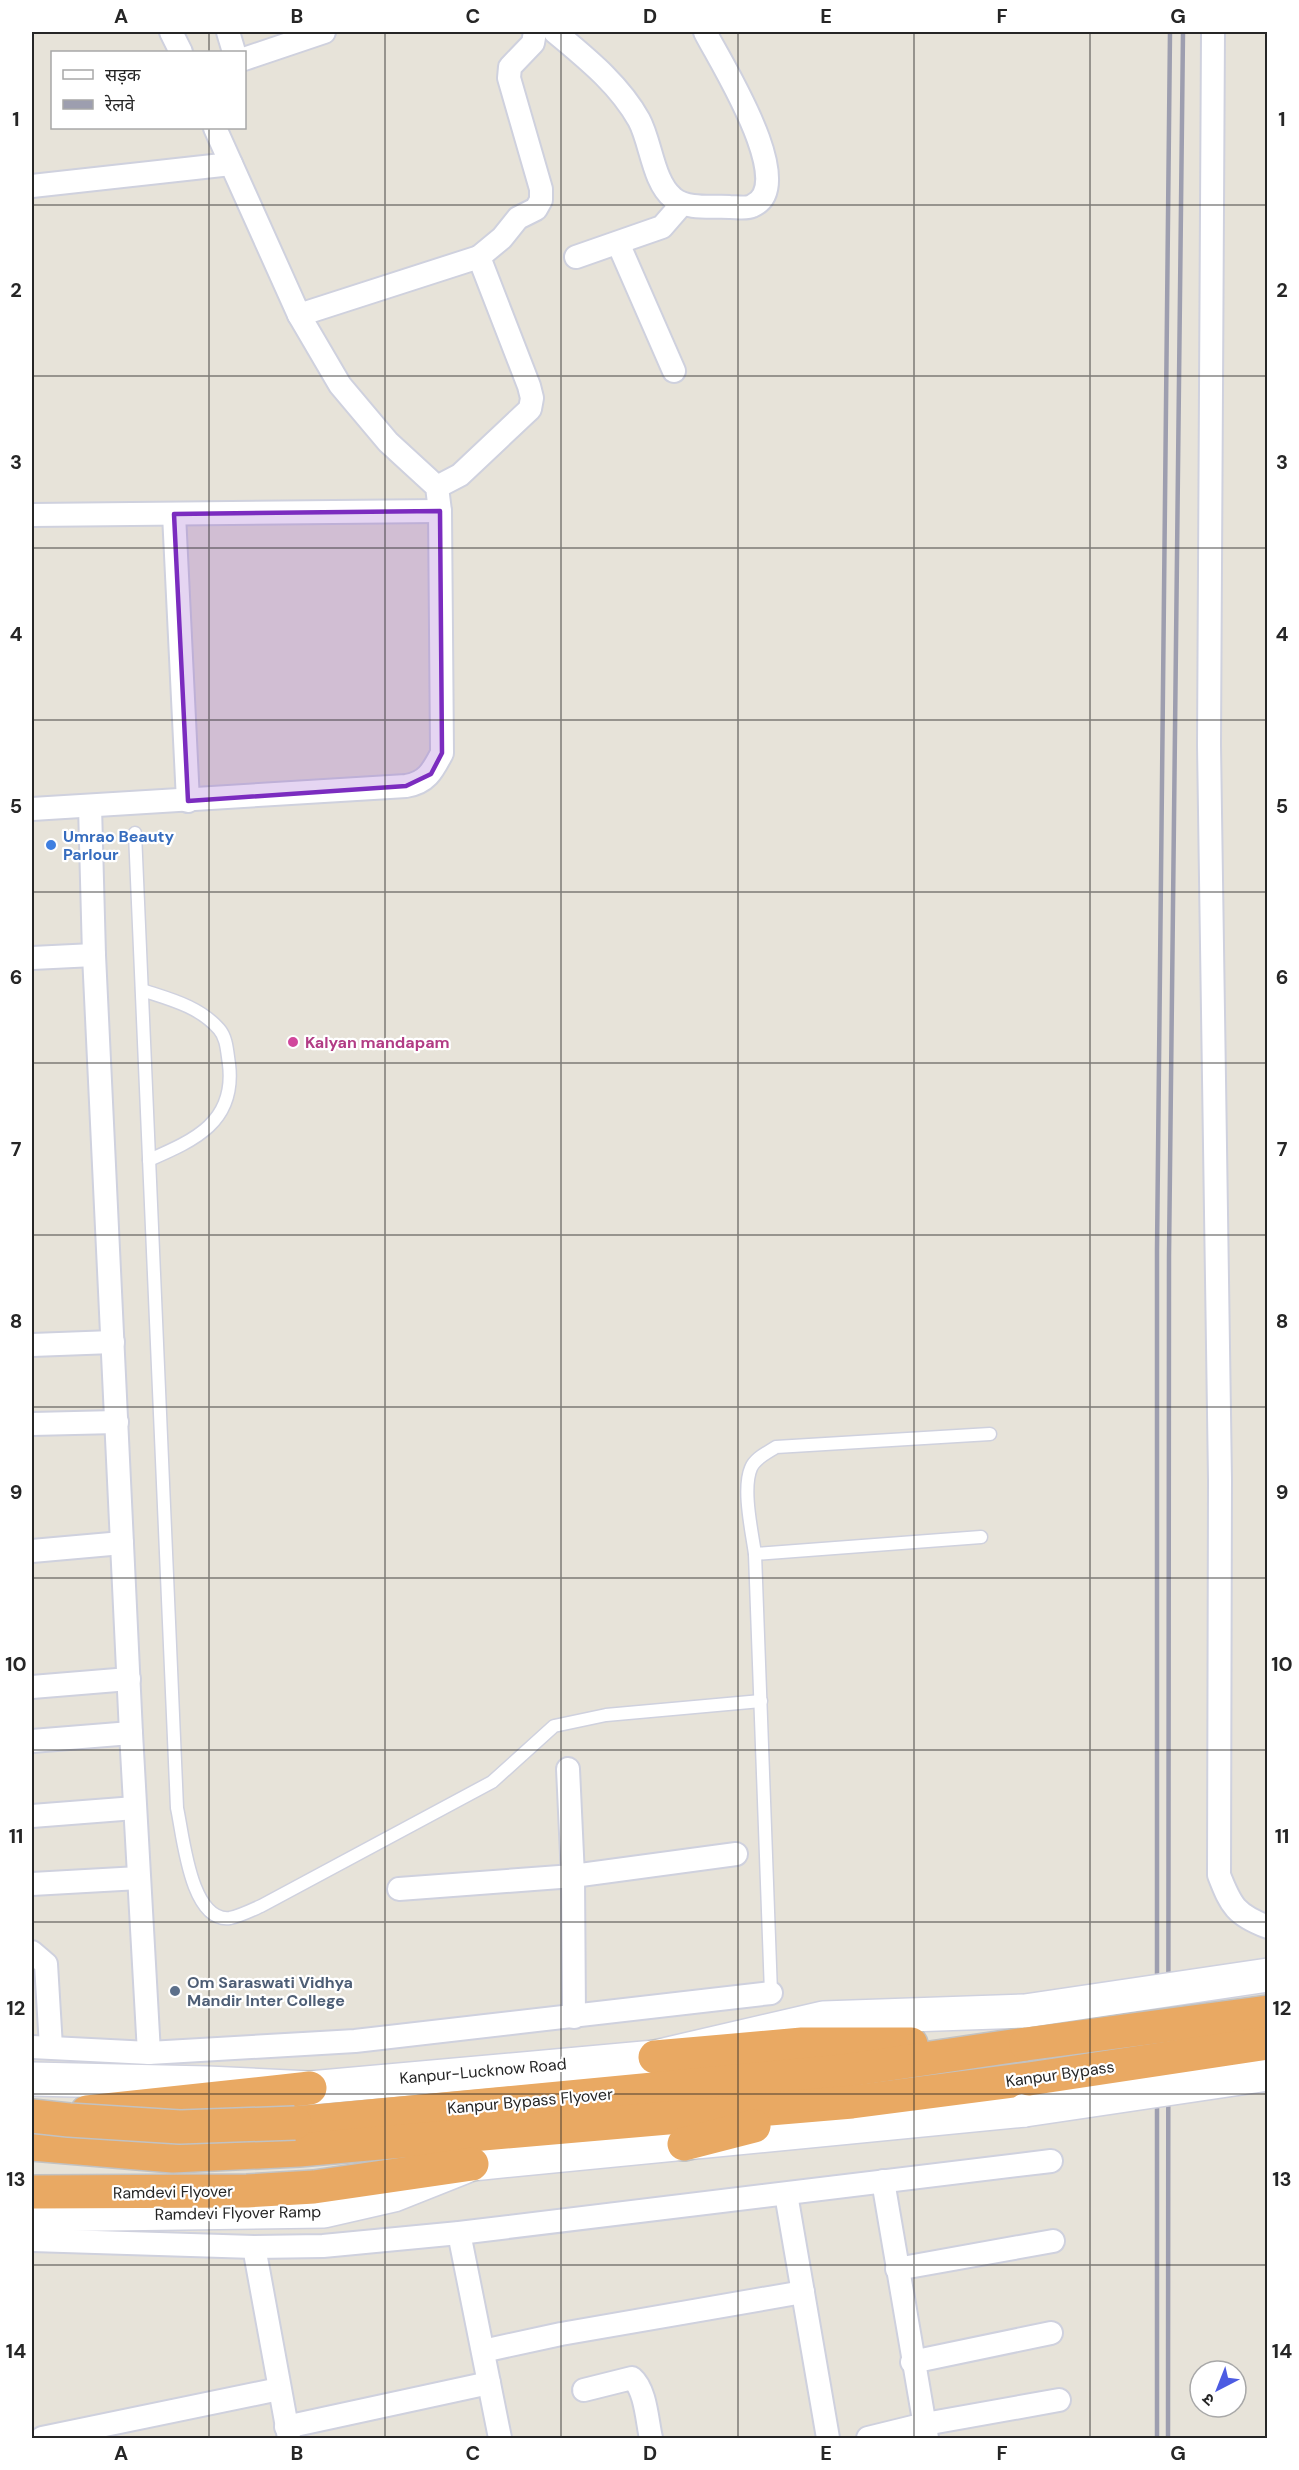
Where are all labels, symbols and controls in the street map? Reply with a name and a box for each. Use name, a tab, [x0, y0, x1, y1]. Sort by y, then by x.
text: A	[114, 3, 128, 29]
text: B	[291, 3, 303, 29]
text: C	[466, 3, 480, 29]
text: D	[643, 3, 657, 29]
text: E	[820, 3, 832, 29]
text: F	[996, 3, 1008, 29]
text: G	[1170, 3, 1186, 29]
legend	[51, 51, 246, 129]
text: सड़क	[105, 63, 142, 87]
text: रेलवे	[104, 93, 136, 117]
text: 1	[12, 106, 20, 132]
text: 1	[1278, 106, 1286, 132]
text: 2	[10, 277, 22, 303]
text: 2	[1276, 277, 1288, 303]
text: 3	[10, 449, 22, 475]
text: 3	[1276, 449, 1288, 475]
text: 4	[10, 621, 23, 647]
text: 4	[1276, 621, 1289, 647]
text: 5	[10, 793, 22, 819]
text: 5	[1276, 793, 1288, 819]
place label: Umrao Beauty Parlour	[63, 826, 174, 865]
marker: Umrao Beauty Parlour	[44, 838, 58, 852]
text: 6	[10, 964, 22, 990]
text: 6	[1276, 964, 1288, 990]
place label: Kalyan mandapam	[305, 1032, 450, 1053]
marker: Kalyan mandapam	[286, 1035, 300, 1049]
text: 7	[11, 1136, 22, 1162]
text: 7	[1277, 1136, 1288, 1162]
text: 8	[10, 1308, 22, 1334]
text: 8	[1276, 1308, 1288, 1334]
text: 9	[10, 1479, 22, 1505]
text: 9	[1276, 1479, 1288, 1505]
text: 10	[5, 1651, 27, 1677]
text: 10	[1271, 1651, 1293, 1677]
text: 11	[9, 1823, 23, 1849]
text: 11	[1275, 1823, 1289, 1849]
place label: Om Saraswati Vidhya Mandir Inter College	[187, 1972, 353, 2011]
marker: Om Saraswati Vidhya Mandir Inter College	[168, 1984, 182, 1998]
text: 12	[7, 1995, 25, 2021]
text: 12	[1273, 1995, 1291, 2021]
street label: Kanpur-Lucknow Road	[399, 2053, 567, 2089]
street label: Kanpur Bypass	[1004, 2056, 1116, 2092]
street label: Kanpur Bypass Flyover	[446, 2083, 614, 2119]
text: 13	[6, 2166, 26, 2192]
text: 13	[1272, 2166, 1292, 2192]
street label: Ramdevi Flyover	[113, 2180, 233, 2204]
street label: Ramdevi Flyover Ramp	[155, 2201, 321, 2225]
text: 14	[6, 2338, 26, 2364]
text: 14	[1272, 2338, 1292, 2364]
north arrow	[1188, 2359, 1248, 2419]
text: उ	[1197, 2388, 1219, 2411]
text: A	[114, 2440, 128, 2466]
text: B	[291, 2440, 303, 2466]
text: C	[466, 2440, 480, 2466]
text: D	[643, 2440, 657, 2466]
text: E	[820, 2440, 832, 2466]
text: F	[996, 2440, 1008, 2466]
text: G	[1170, 2440, 1186, 2466]

